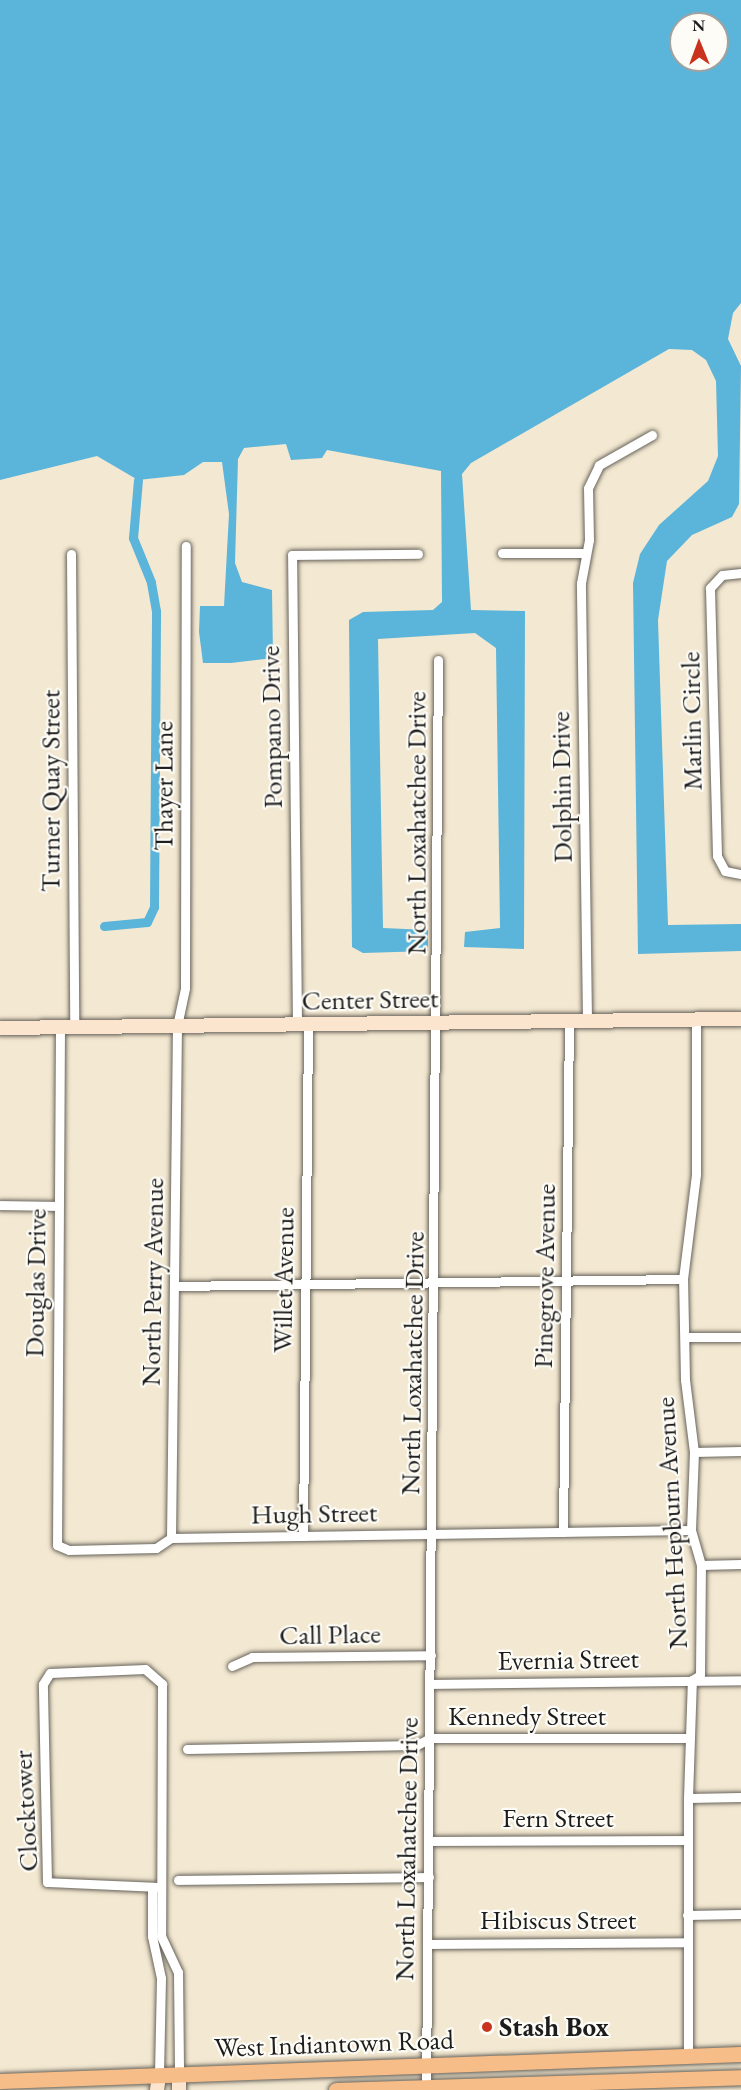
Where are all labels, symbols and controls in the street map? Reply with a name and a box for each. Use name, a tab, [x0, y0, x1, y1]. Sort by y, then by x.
north arrow	[669, 12, 729, 72]
text: N	[692, 15, 705, 36]
street label: Pompano Drive	[253, 645, 289, 809]
street label: Marlin Circle	[674, 651, 708, 791]
street label: Turner Quay Street	[34, 690, 66, 892]
street label: North Loxahatchee Drive	[400, 691, 432, 955]
street label: Dolphin Drive	[543, 711, 579, 863]
street label: Thayer Lane	[147, 721, 179, 851]
street label: Center Street	[301, 982, 439, 1016]
street label: North Perry Avenue	[134, 1178, 170, 1386]
street label: Pinegrove Avenue	[526, 1183, 562, 1369]
street label: Willet Avenue	[266, 1207, 300, 1353]
street label: Douglas Drive	[18, 1208, 52, 1358]
street label: North Loxahatchee Drive	[394, 1231, 430, 1495]
street label: North Hepburn Avenue	[648, 1396, 694, 1650]
street label: Hugh Street	[250, 1496, 378, 1530]
street label: Call Place	[279, 1617, 381, 1651]
street label: Evernia Street	[497, 1642, 639, 1676]
street label: Kennedy Street	[448, 1700, 606, 1732]
street label: North Loxahatchee Drive	[388, 1717, 424, 1981]
street label: Clocktower	[6, 1749, 44, 1873]
street label: Fern Street	[502, 1802, 614, 1834]
street label: Hibiscus Street	[480, 1904, 636, 1936]
place label: Stash Box	[499, 2011, 609, 2043]
marker: Stash Box	[480, 2020, 494, 2034]
street label: West Indiantown Road	[214, 2023, 454, 2063]

